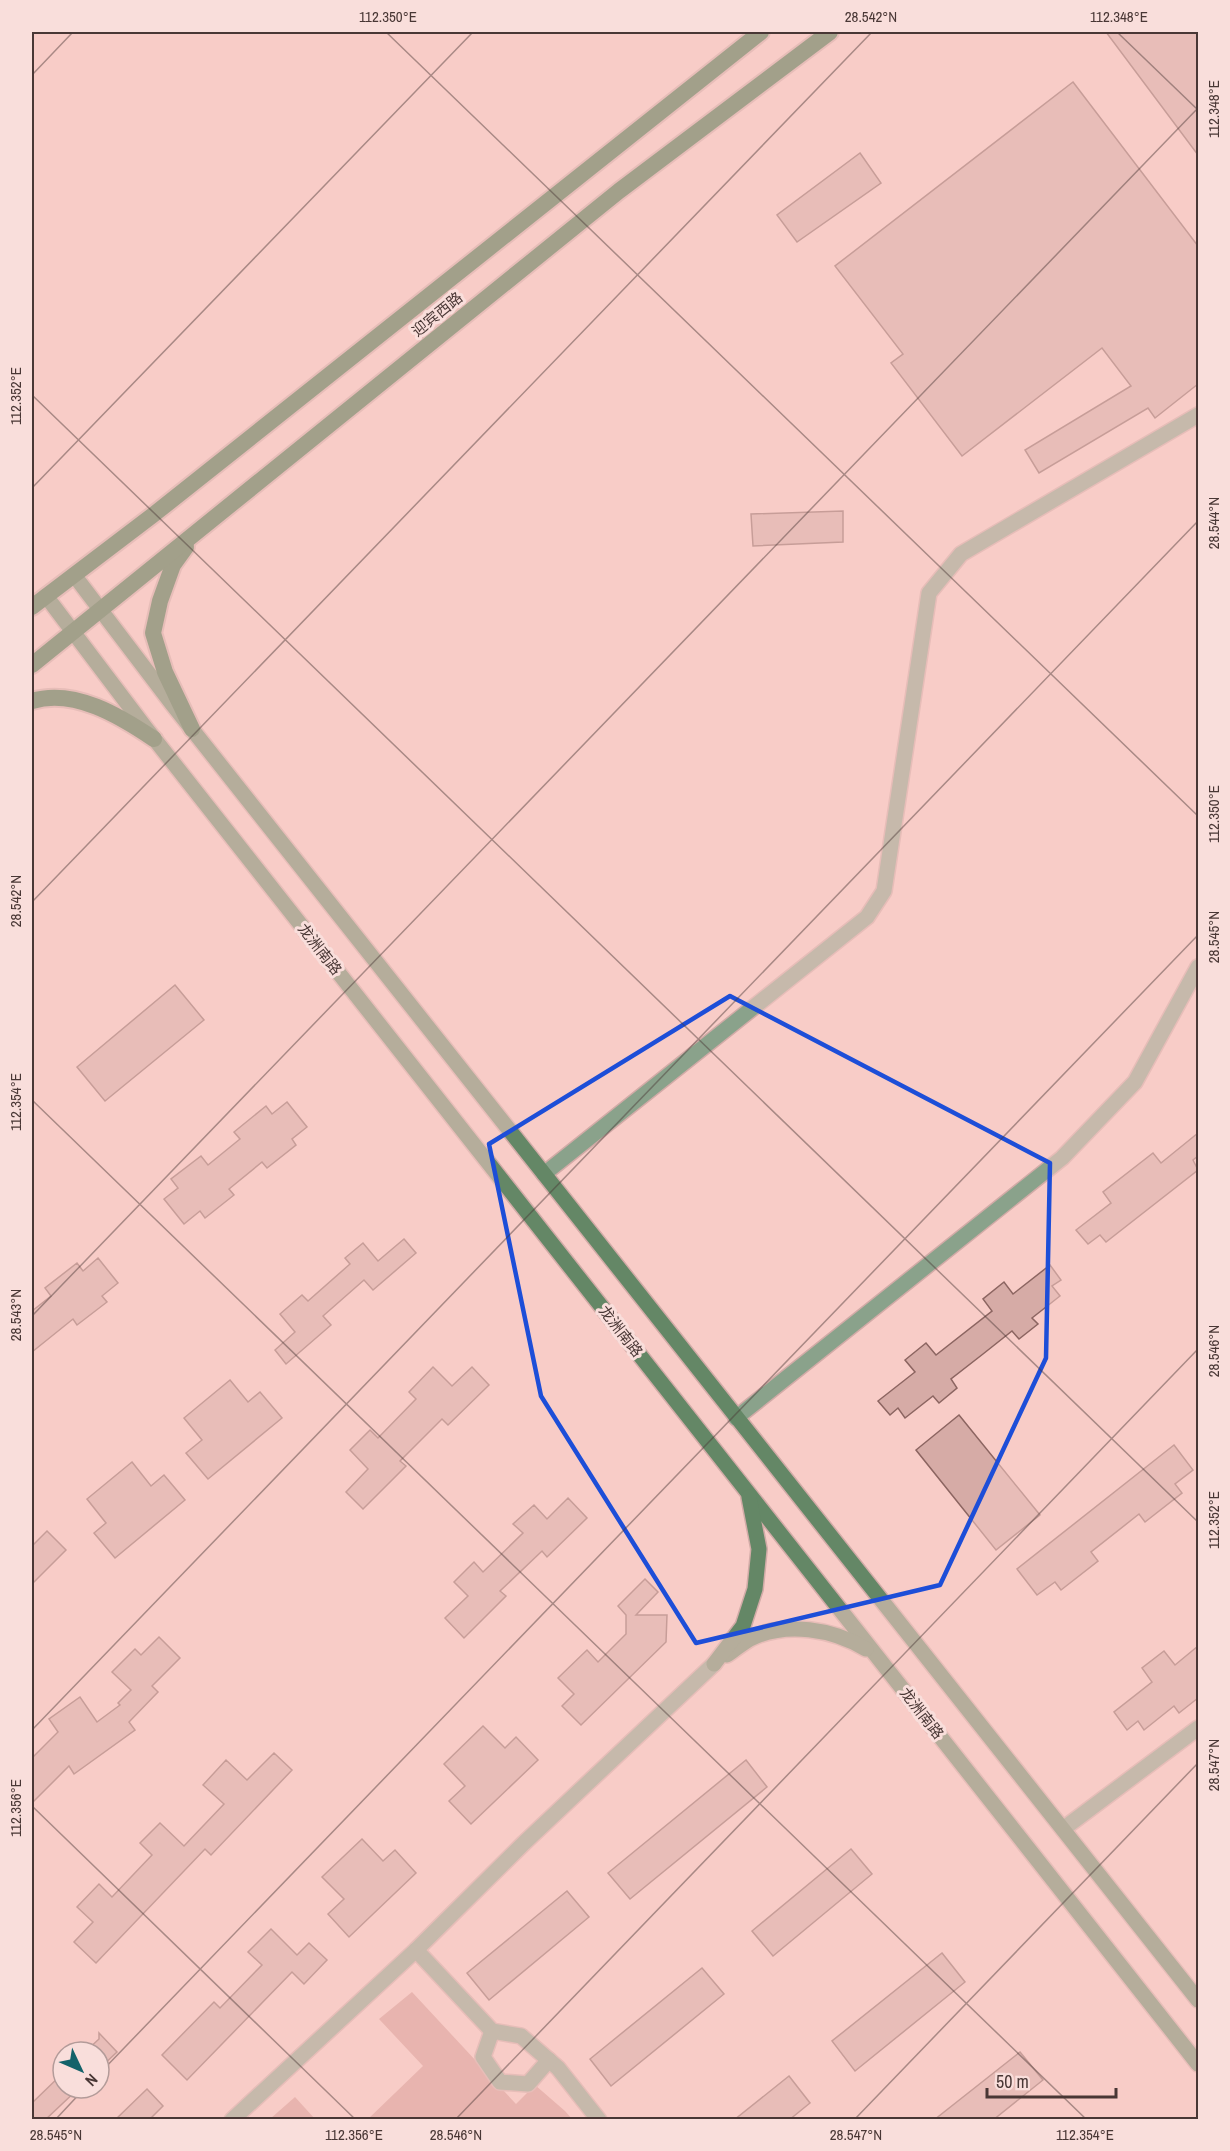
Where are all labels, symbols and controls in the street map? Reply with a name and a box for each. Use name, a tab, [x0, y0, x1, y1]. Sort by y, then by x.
text: 112.350°E	[359, 6, 417, 27]
text: 28.542°N	[845, 6, 897, 27]
text: 112.348°E	[1090, 6, 1148, 27]
text: 112.348°E	[1203, 80, 1224, 138]
street label: 迎宾西路	[407, 287, 467, 341]
text: 112.352°E	[5, 367, 26, 425]
text: 28.544°N	[1203, 497, 1224, 549]
text: 112.350°E	[1203, 785, 1224, 843]
text: 28.542°N	[5, 875, 26, 927]
text: 28.545°N	[1203, 911, 1224, 963]
street label: 龙洲南路	[293, 919, 347, 979]
text: 112.354°E	[5, 1073, 26, 1131]
text: 28.543°N	[5, 1289, 26, 1341]
street label: 龙洲南路	[594, 1301, 648, 1361]
text: 28.546°N	[1203, 1325, 1224, 1377]
text: 112.352°E	[1203, 1491, 1224, 1549]
street label: 龙洲南路	[895, 1683, 949, 1743]
text: 28.547°N	[1203, 1739, 1224, 1791]
text: 112.356°E	[5, 1779, 26, 1837]
north arrow	[51, 2040, 111, 2100]
scale bar	[987, 2061, 1116, 2099]
text: N	[81, 2069, 103, 2091]
text: 50 m	[996, 2069, 1029, 2094]
text: 28.545°N	[30, 2124, 82, 2145]
text: 112.356°E	[325, 2124, 383, 2145]
text: 28.546°N	[430, 2124, 482, 2145]
text: 28.547°N	[830, 2124, 882, 2145]
text: 112.354°E	[1056, 2124, 1114, 2145]

